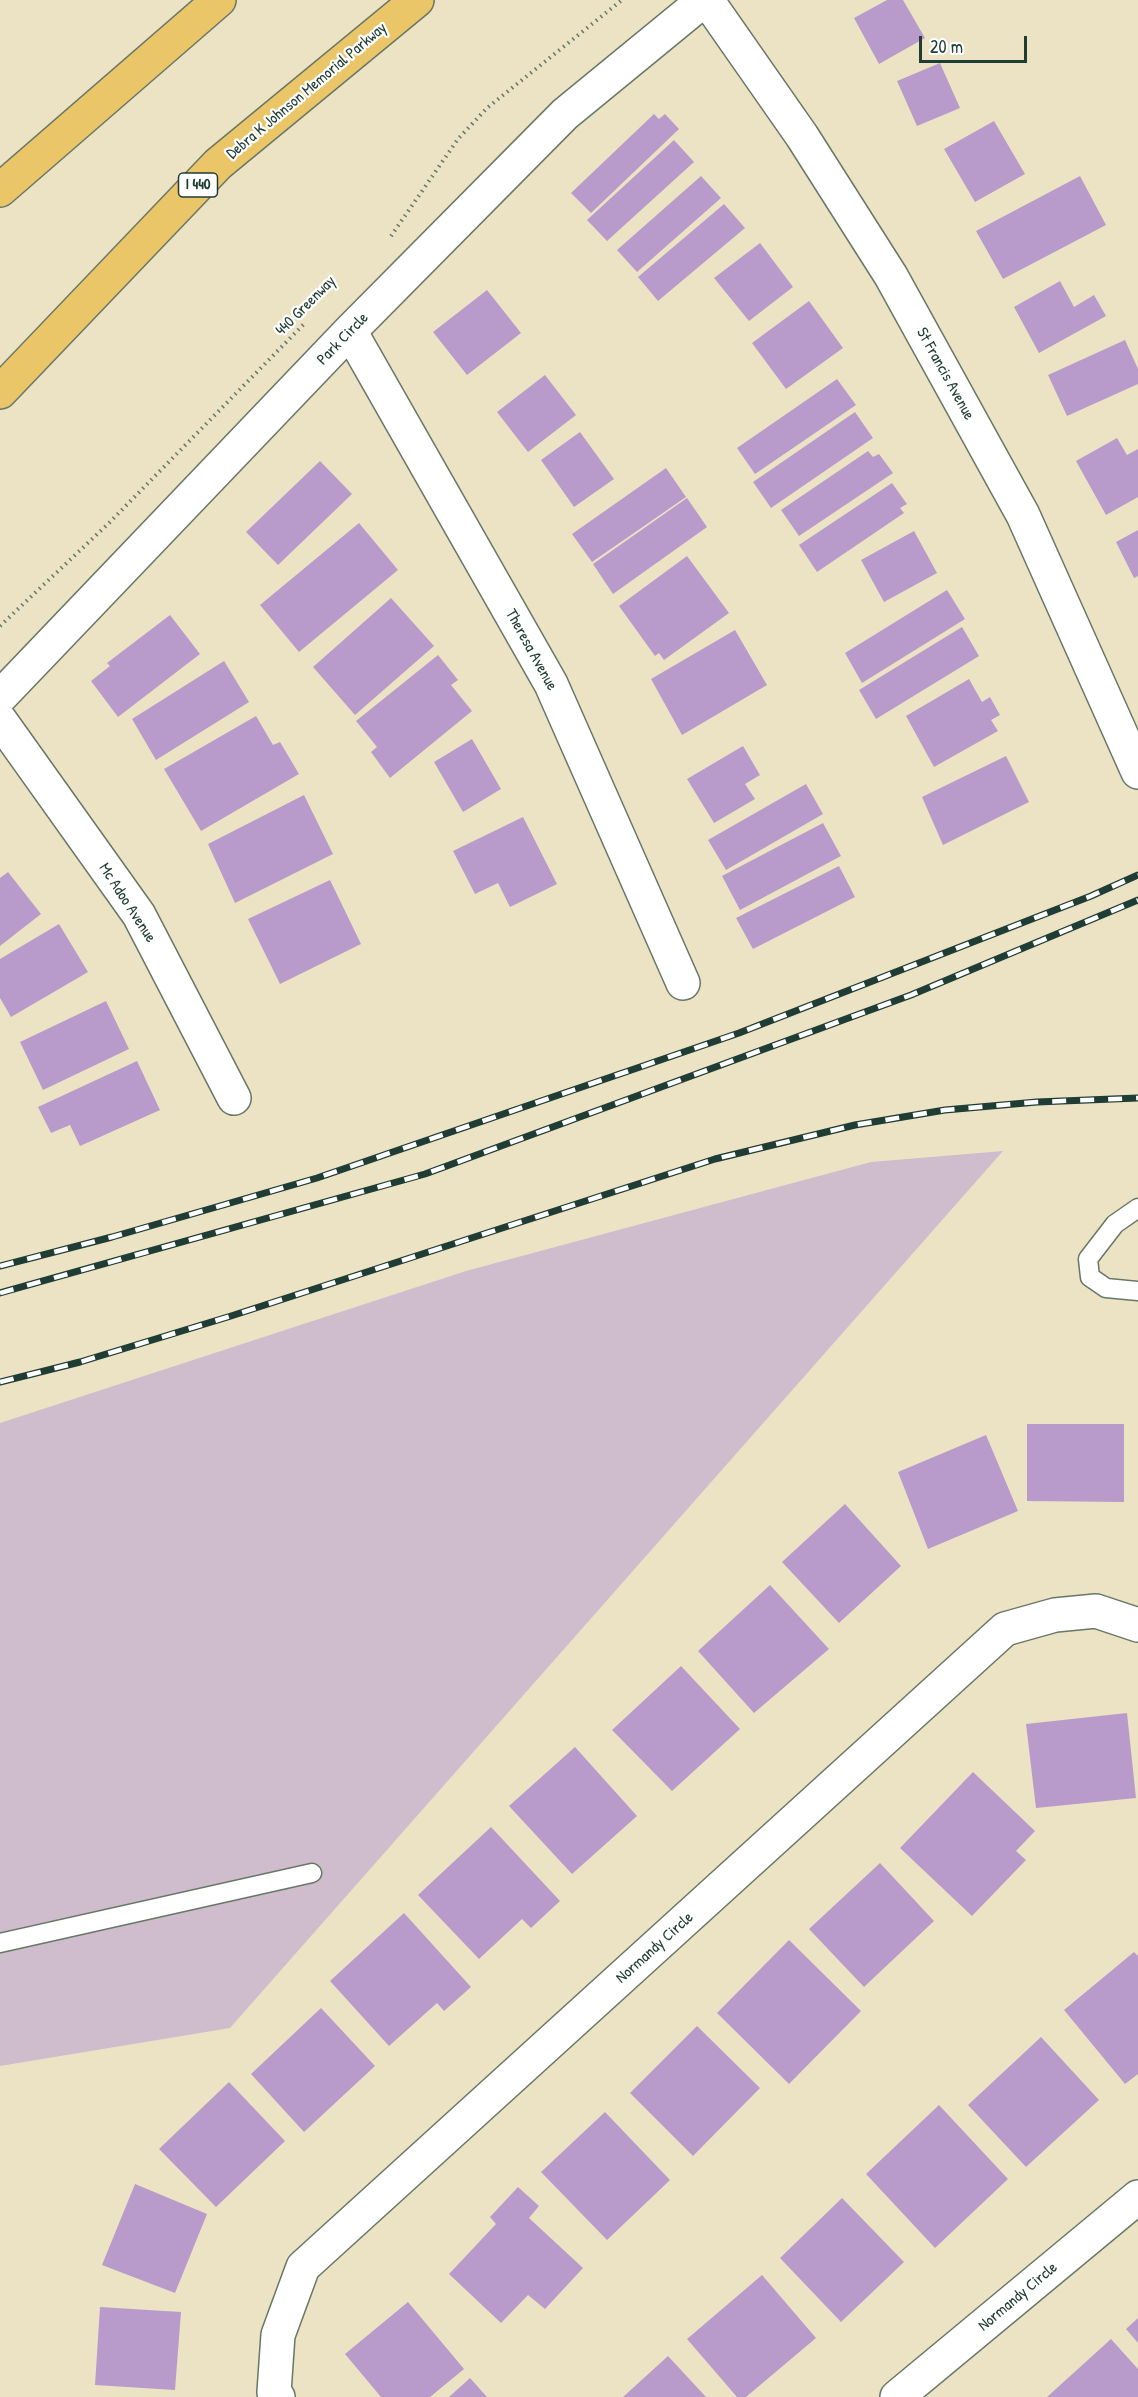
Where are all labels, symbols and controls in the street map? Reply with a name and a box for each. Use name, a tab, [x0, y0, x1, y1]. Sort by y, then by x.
street label: Debra K Johnson Memorial Parkway	[223, 18, 391, 164]
scale bar	[922, 24, 1030, 62]
text: 20 m	[930, 34, 963, 59]
road number: I 440	[178, 173, 218, 197]
street label: 440 Greenway	[272, 272, 340, 340]
street label: Park Circle	[313, 309, 373, 369]
street label: St Francis Avenue	[912, 325, 978, 423]
street label: Theresa Avenue	[501, 606, 561, 694]
street label: Mc Adoo Avenue	[94, 860, 160, 946]
street label: Normandy Circle	[612, 1908, 698, 1988]
street label: Normandy Circle	[974, 2258, 1062, 2336]

